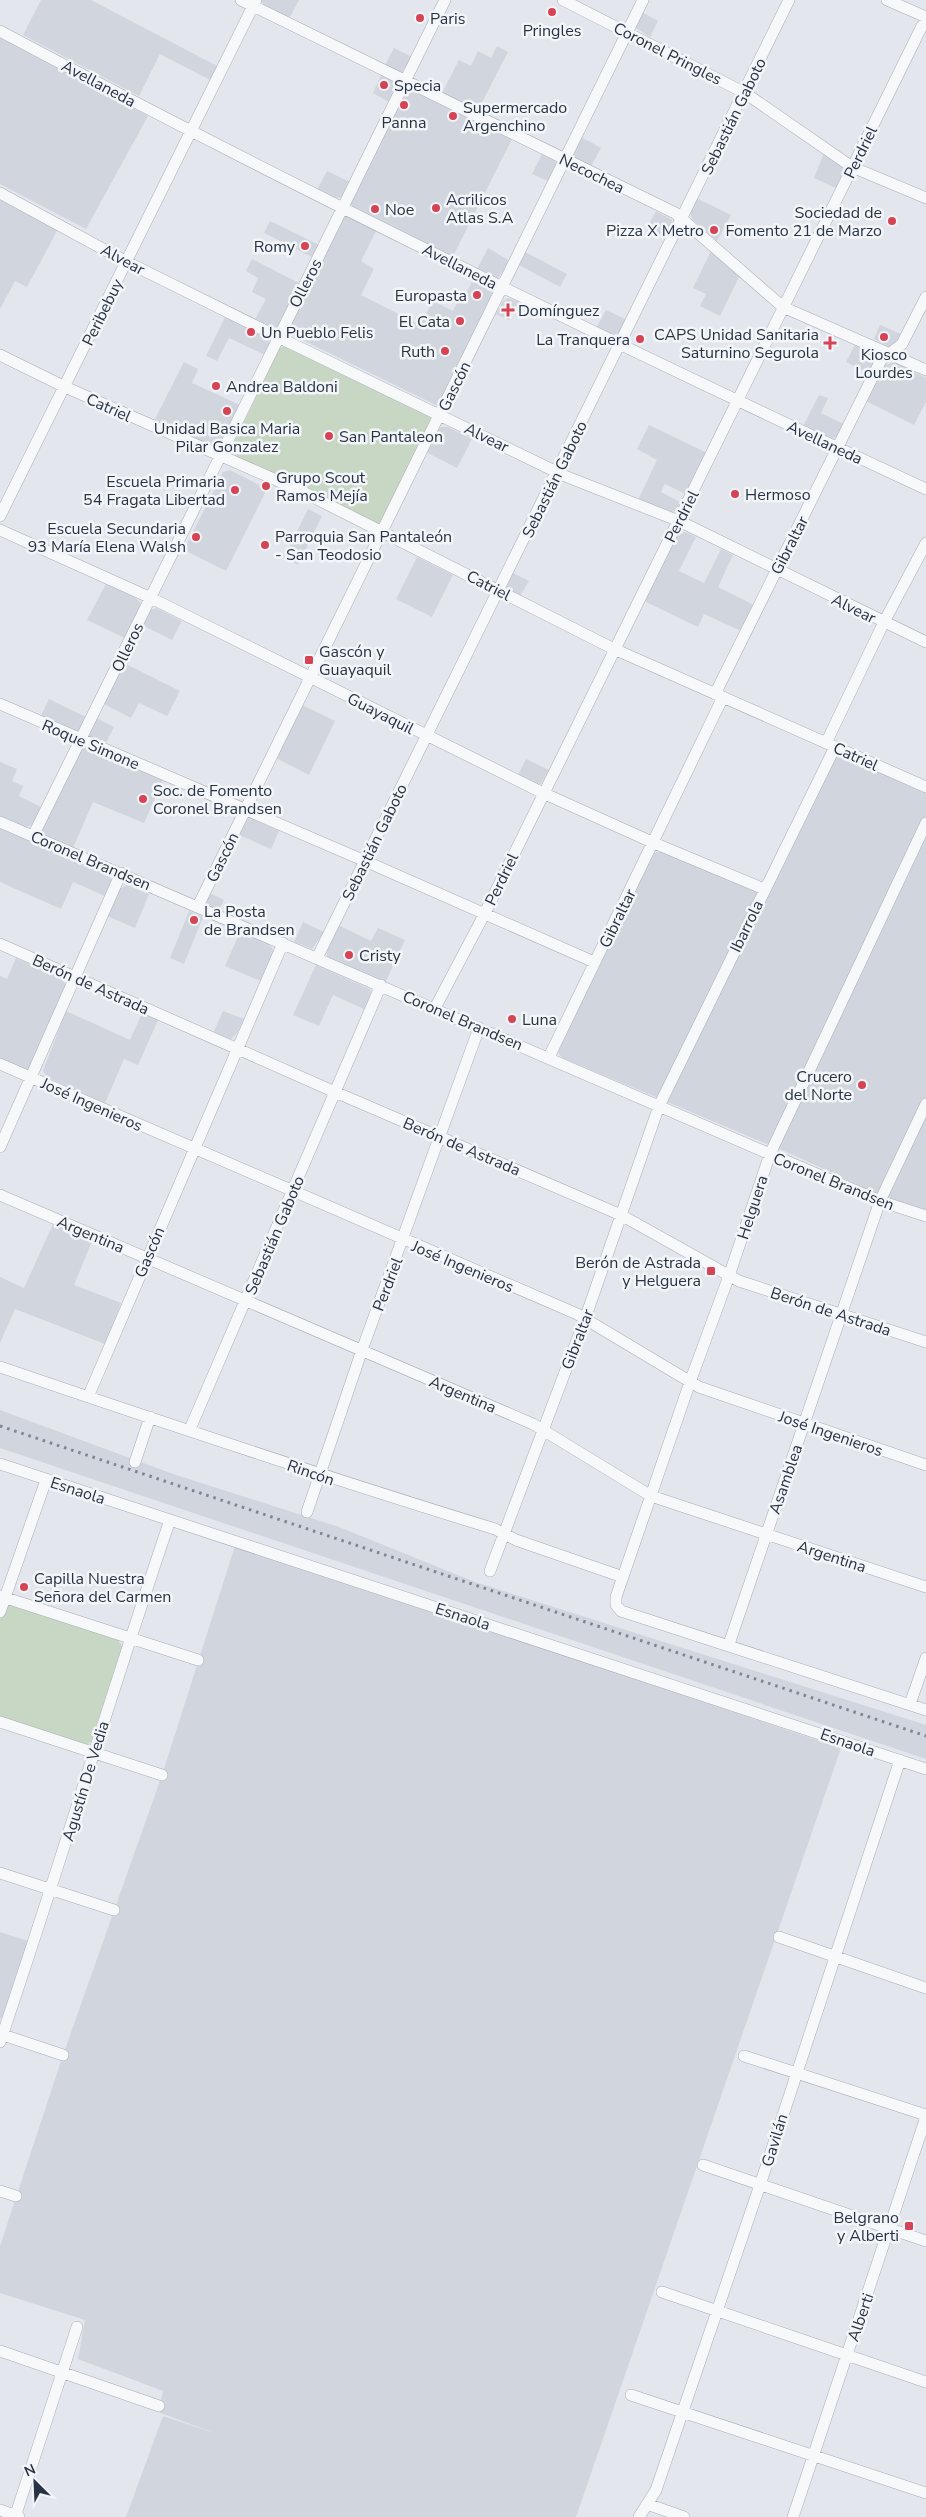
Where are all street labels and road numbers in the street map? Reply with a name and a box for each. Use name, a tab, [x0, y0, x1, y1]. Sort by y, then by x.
street label: Coronel Pringles	[610, 17, 725, 91]
street label: Sebastián Gaboto	[696, 54, 772, 179]
street label: Avellaneda	[57, 55, 140, 113]
street label: Perdriel	[839, 122, 883, 182]
street label: Necochea	[555, 149, 628, 199]
street label: Alvear	[97, 239, 149, 281]
street label: Avellaneda	[418, 239, 501, 295]
street label: Olleros	[284, 255, 328, 312]
street label: Peribebuy	[77, 275, 129, 350]
street label: Gascón	[433, 358, 476, 415]
street label: Catriel	[83, 388, 135, 428]
street label: Avellaneda	[783, 416, 866, 470]
street label: Sebastián Gaboto	[517, 417, 593, 542]
street label: Alvear	[461, 418, 513, 458]
street label: Perdriel	[659, 486, 705, 546]
street label: Gibraltar	[766, 512, 814, 579]
street label: Catriel	[462, 565, 515, 607]
street label: Alvear	[828, 589, 880, 629]
street label: Olleros	[107, 619, 149, 676]
street label: Guayaquil	[343, 688, 418, 740]
street label: Roque Simone	[38, 714, 143, 775]
street label: Catriel	[830, 737, 882, 777]
street label: Sebastián Gaboto	[337, 780, 413, 905]
street label: Coronel Brandsen	[27, 826, 154, 896]
street label: Gascón	[201, 829, 244, 886]
street label: Perdriel	[480, 849, 524, 909]
street label: Gibraltar	[594, 885, 642, 952]
street label: Ibarrola	[725, 897, 769, 956]
street label: Berón de Astrada	[29, 949, 152, 1021]
street label: Coronel Brandsen	[399, 986, 526, 1056]
street label: José Ingenieros	[36, 1072, 146, 1137]
street label: Berón de Astrada	[399, 1112, 524, 1182]
street label: Coronel Brandsen	[770, 1148, 897, 1216]
street label: Sebastián Gaboto	[240, 1172, 310, 1298]
street label: Helguera	[732, 1172, 774, 1242]
street label: Argentina	[54, 1211, 128, 1259]
street label: Gascón	[129, 1224, 170, 1281]
street label: José Ingenieros	[407, 1235, 517, 1298]
street label: Perdriel	[368, 1254, 408, 1314]
street label: Berón de Astrada	[768, 1282, 894, 1342]
street label: Gibraltar	[556, 1306, 600, 1373]
street label: Argentina	[426, 1371, 500, 1419]
street label: José Ingenieros	[775, 1405, 886, 1462]
street label: Asamblea	[764, 1442, 808, 1517]
street label: Rincón	[284, 1455, 337, 1491]
street label: Esnaola	[47, 1472, 108, 1510]
street label: Argentina	[794, 1535, 869, 1578]
street label: Esnaola	[432, 1598, 493, 1636]
street label: Agustín De Vedia	[57, 1718, 115, 1844]
street label: Esnaola	[817, 1723, 878, 1763]
street label: Gavilán	[757, 2111, 793, 2169]
street label: Alberti	[842, 2290, 879, 2344]

